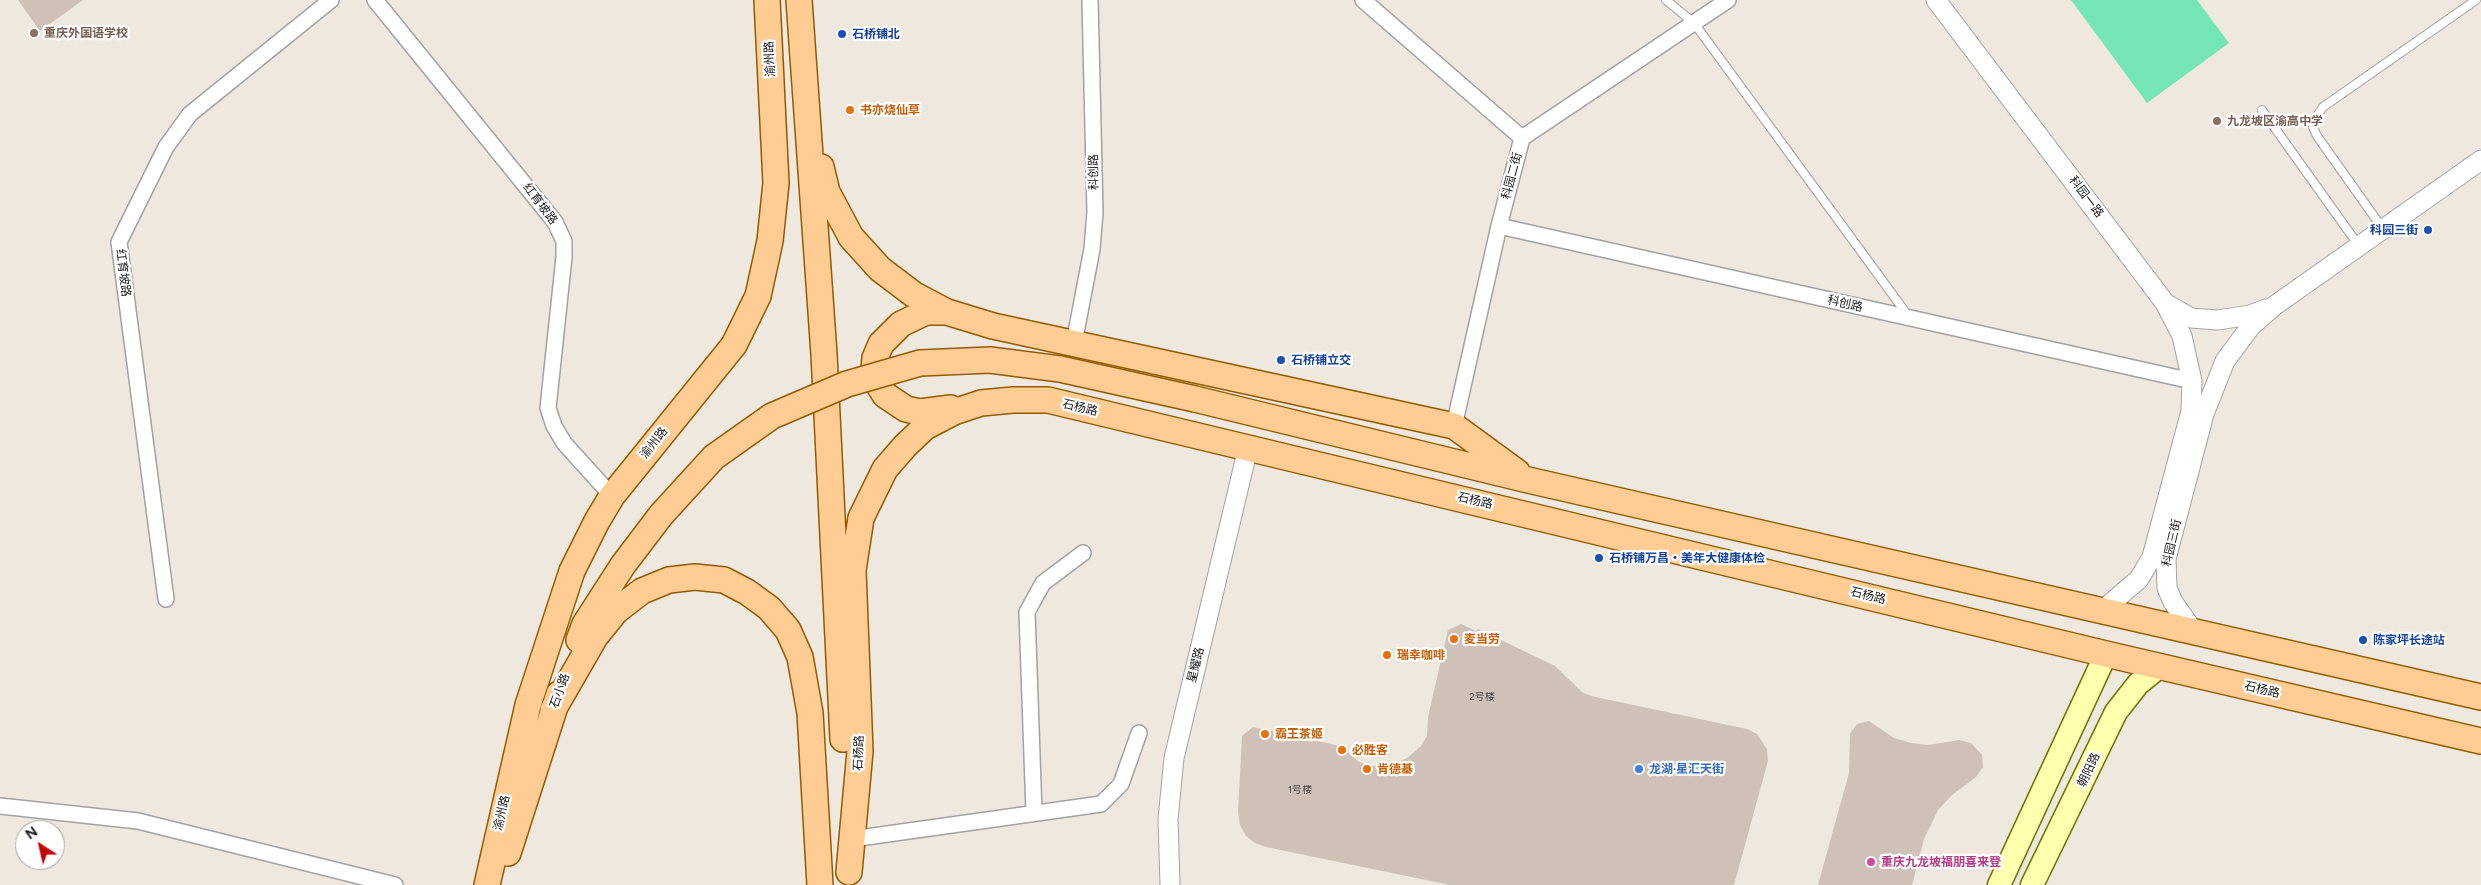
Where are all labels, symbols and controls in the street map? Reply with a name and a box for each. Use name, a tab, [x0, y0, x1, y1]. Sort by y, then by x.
place label: 重庆外国语学校	[44, 26, 128, 40]
marker: 重庆外国语学校	[28, 27, 40, 39]
place label: 石桥铺北	[852, 27, 900, 41]
marker: 石桥铺北	[836, 28, 848, 40]
street label: 渝州路	[762, 41, 778, 77]
place label: 书亦烧仙草	[860, 103, 920, 117]
marker: 书亦烧仙草	[844, 104, 856, 116]
place label: 九龙坡区渝高中学	[2227, 114, 2323, 128]
marker: 九龙坡区渝高中学	[2211, 115, 2223, 127]
street label: 科园二街	[1499, 151, 1525, 201]
street label: 科创路	[1086, 154, 1102, 190]
street label: 科园一路	[2066, 173, 2106, 221]
street label: 红育坡路	[520, 180, 560, 228]
place label: 科园三街	[2370, 223, 2418, 237]
marker: 科园三街	[2422, 224, 2434, 236]
street label: 红育坡路	[113, 248, 133, 298]
street label: 科创路	[1826, 293, 1864, 315]
place label: 石桥铺立交	[1291, 353, 1351, 367]
marker: 石桥铺立交	[1275, 354, 1287, 366]
street label: 石杨路	[1061, 397, 1099, 419]
street label: 渝州路	[637, 424, 671, 462]
street label: 石杨路	[1456, 490, 1494, 512]
street label: 科园三街	[2160, 518, 2184, 568]
place label: 石桥铺万昌‧美年大健康体检	[1609, 551, 1765, 565]
marker: 石桥铺万昌‧美年大健康体检	[1593, 552, 1605, 564]
street label: 石杨路	[1849, 585, 1887, 607]
place label: 麦当劳	[1464, 632, 1500, 646]
marker: 麦当劳	[1448, 633, 1460, 645]
place label: 陈家坪长途站	[2373, 633, 2445, 647]
marker: 陈家坪长途站	[2357, 634, 2369, 646]
street label: 星耀路	[1185, 646, 1207, 684]
place label: 瑞幸咖啡	[1397, 648, 1445, 662]
marker: 瑞幸咖啡	[1381, 649, 1393, 661]
street label: 石小路	[547, 672, 573, 710]
street label: 石杨路	[2243, 679, 2281, 701]
house number: 2号楼	[1469, 691, 1495, 703]
place label: 霸王茶姬	[1275, 727, 1323, 741]
marker: 霸王茶姬	[1259, 728, 1271, 740]
street label: 石杨路	[851, 735, 867, 771]
place label: 必胜客	[1352, 743, 1388, 757]
marker: 必胜客	[1336, 744, 1348, 756]
street label: 朝阳路	[2075, 751, 2103, 789]
place label: 肯德基	[1377, 762, 1413, 776]
place label: 龙湖·星汇天街	[1649, 762, 1724, 776]
marker: 肯德基	[1361, 763, 1373, 775]
marker: 龙湖·星汇天街	[1633, 763, 1645, 775]
house number: 1号楼	[1288, 784, 1312, 796]
street label: 渝州路	[491, 794, 513, 832]
north arrow	[15, 820, 65, 870]
text: N	[22, 823, 41, 843]
place label: 重庆九龙坡福朋喜来登	[1881, 855, 2001, 869]
marker: 重庆九龙坡福朋喜来登	[1865, 856, 1877, 868]

